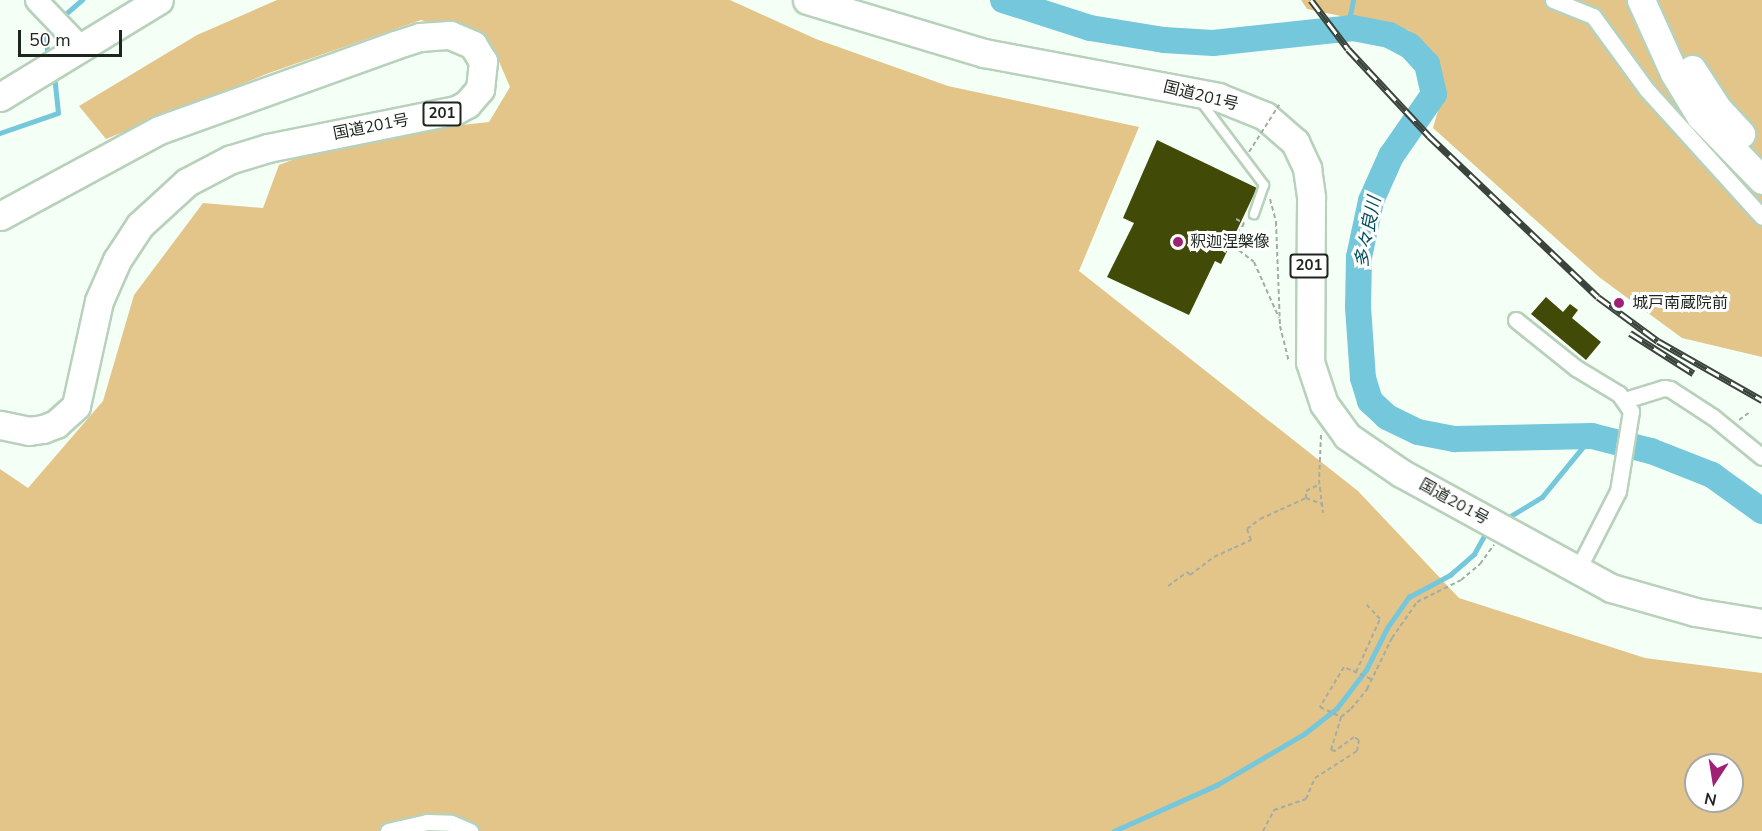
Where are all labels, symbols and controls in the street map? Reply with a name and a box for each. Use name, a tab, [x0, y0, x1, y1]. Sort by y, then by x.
scale bar	[21, 18, 124, 56]
text: 50 m	[29, 28, 71, 52]
street label: 国道201号	[1161, 77, 1241, 115]
road number: 201	[422, 102, 462, 126]
street label: 国道201号	[331, 110, 411, 144]
water label: 多々良川	[1351, 195, 1385, 269]
place label: 釈迦涅槃像	[1190, 232, 1270, 252]
marker: 釈迦涅槃像	[1171, 235, 1185, 249]
road number: 201	[1290, 254, 1328, 278]
place label: 城戸南蔵院前	[1632, 293, 1728, 313]
marker: 城戸南蔵院前	[1610, 294, 1628, 312]
street label: 国道201号	[1416, 475, 1492, 529]
north arrow	[1684, 753, 1744, 813]
text: N	[1703, 787, 1719, 811]

